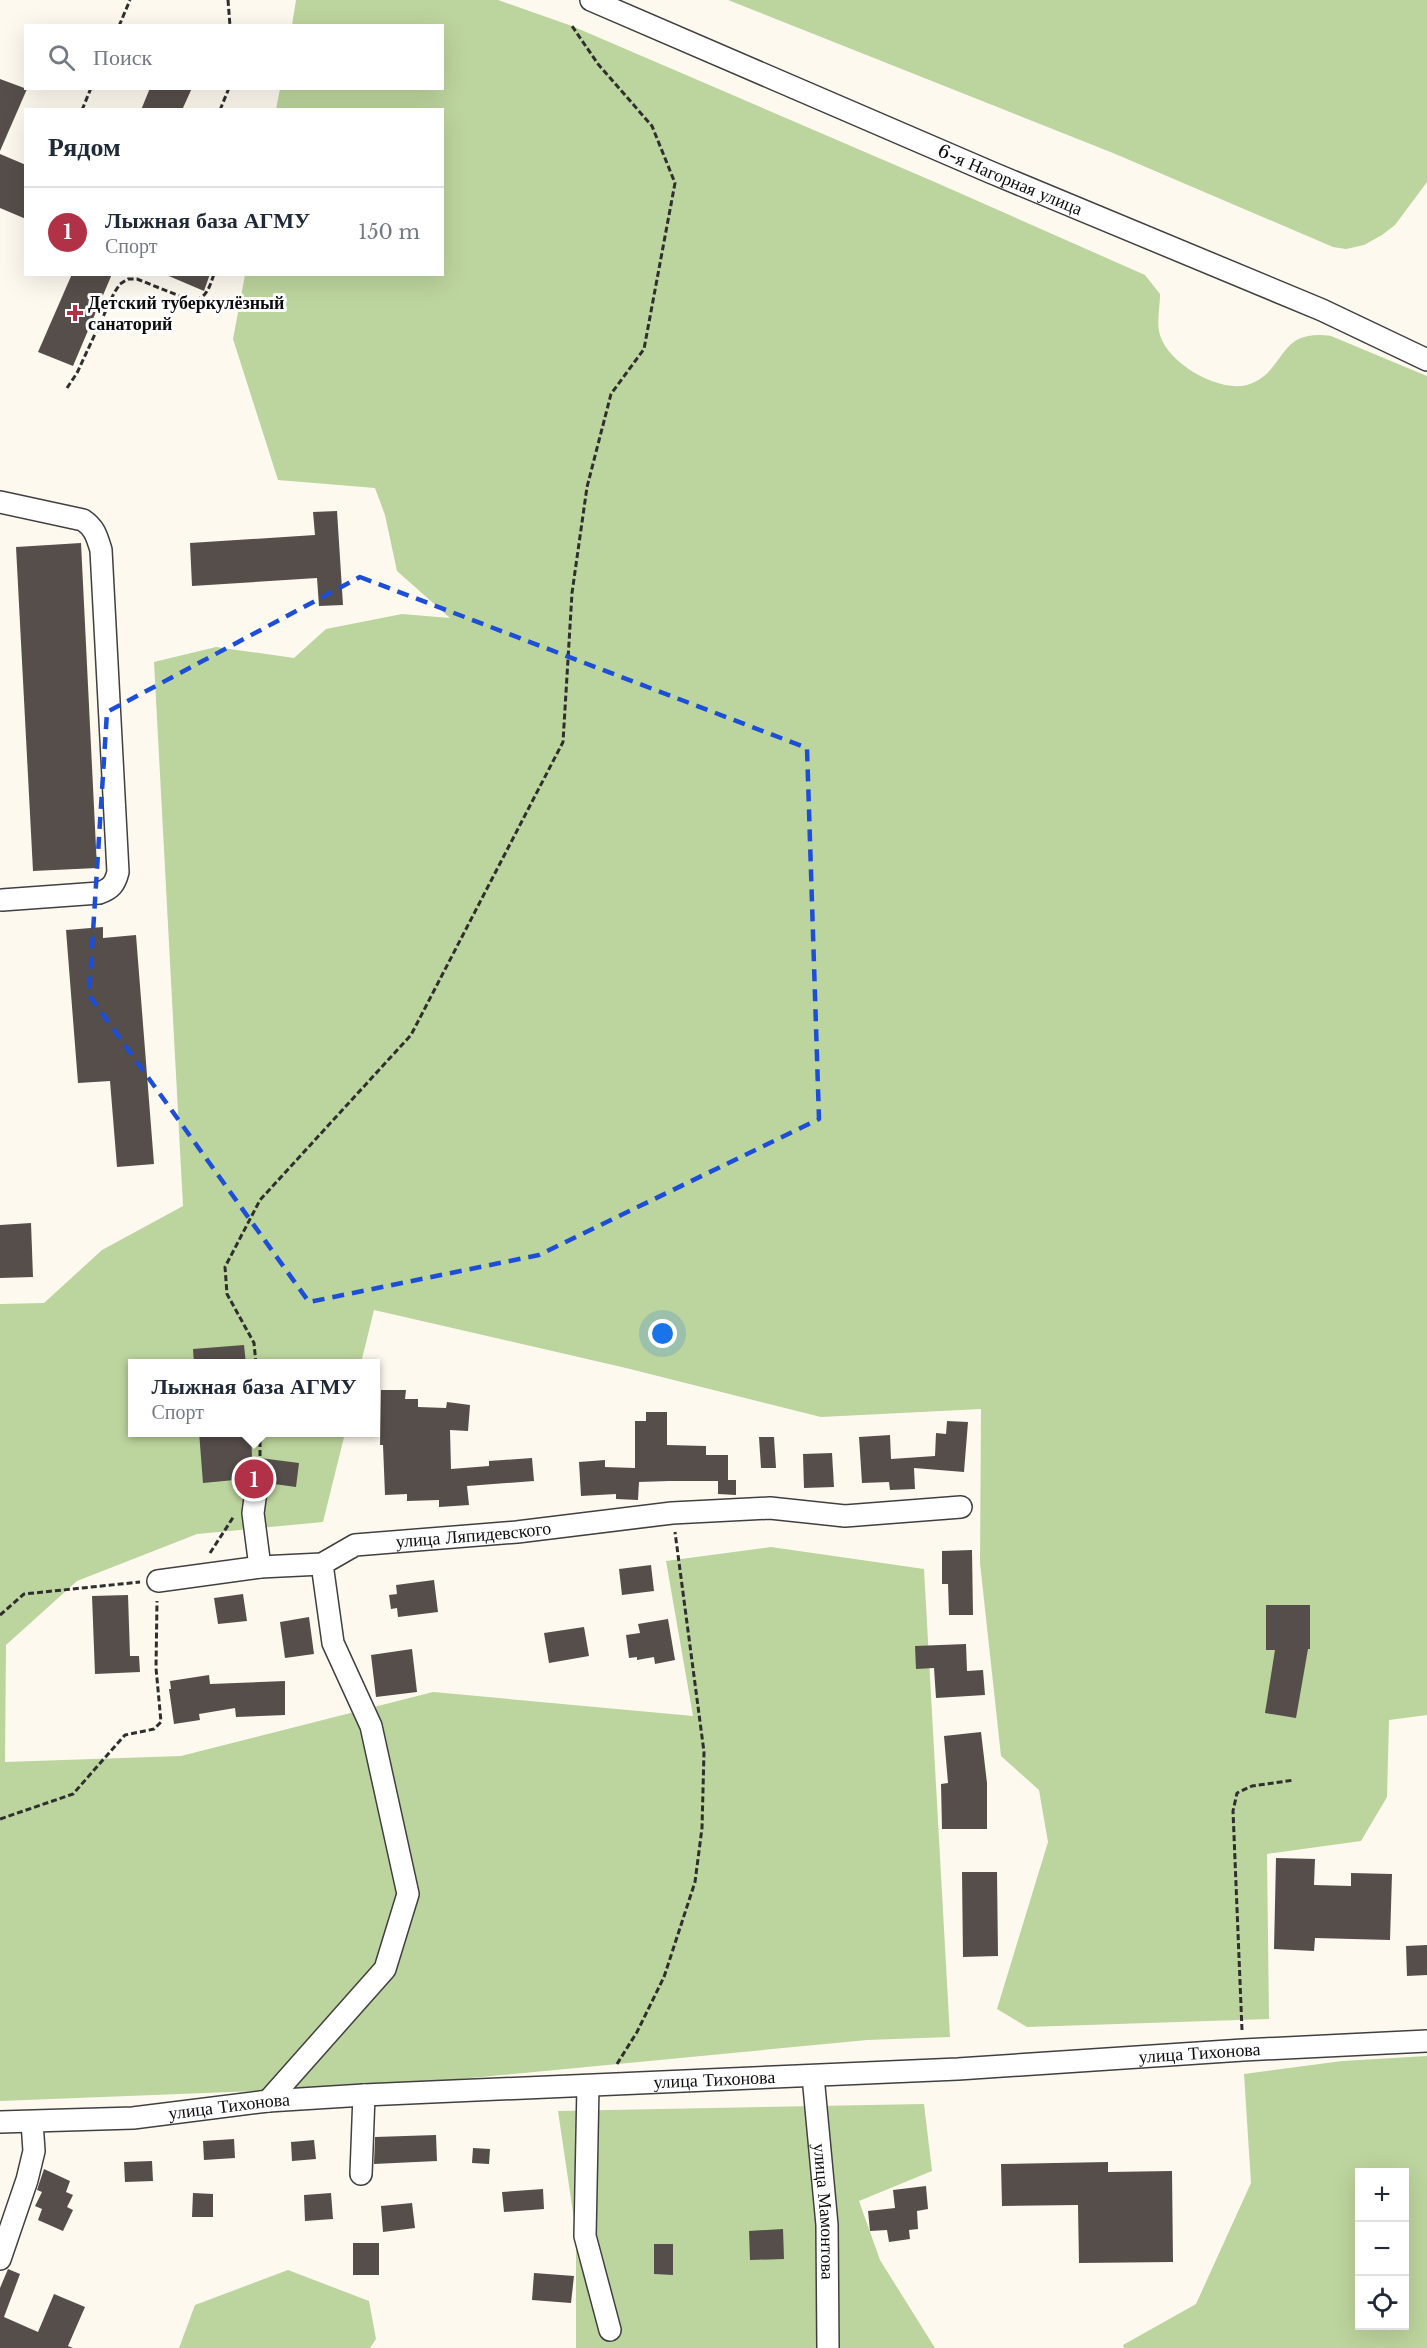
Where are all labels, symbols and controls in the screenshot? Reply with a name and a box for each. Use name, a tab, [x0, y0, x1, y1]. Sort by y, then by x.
search box	[24, 24, 444, 90]
icon: search	[45, 41, 78, 74]
text: Поиск	[93, 44, 152, 71]
text: Рядом	[48, 131, 121, 163]
street label: 6-я Нагорная улица	[934, 140, 1086, 220]
text: Лыжная база АГМУ	[105, 207, 310, 234]
text: 1	[63, 220, 72, 244]
text: 150 m	[358, 220, 420, 244]
text: Спорт	[105, 234, 158, 258]
place label: Детский туберкулёзный санаторий	[88, 292, 284, 335]
marker: Детский туберкулёзный санаторий	[66, 304, 84, 322]
your location	[648, 1319, 677, 1348]
popup	[128, 1359, 380, 1437]
text: Лыжная база АГМУ	[151, 1373, 357, 1400]
text: Спорт	[151, 1400, 204, 1424]
pin: 1	[234, 1456, 274, 1502]
street label: улица Ляпидевского	[395, 1517, 552, 1553]
street label: улица Тихонова	[1138, 2038, 1261, 2068]
street label: улица Тихонова	[653, 2066, 776, 2093]
street label: улица Тихонова	[167, 2089, 291, 2124]
street label: улица Мамонтова	[808, 2142, 838, 2280]
map controls	[1355, 2168, 1409, 2330]
button: +	[1355, 2168, 1409, 2222]
button: −	[1355, 2222, 1409, 2276]
button: locate	[1355, 2276, 1409, 2330]

